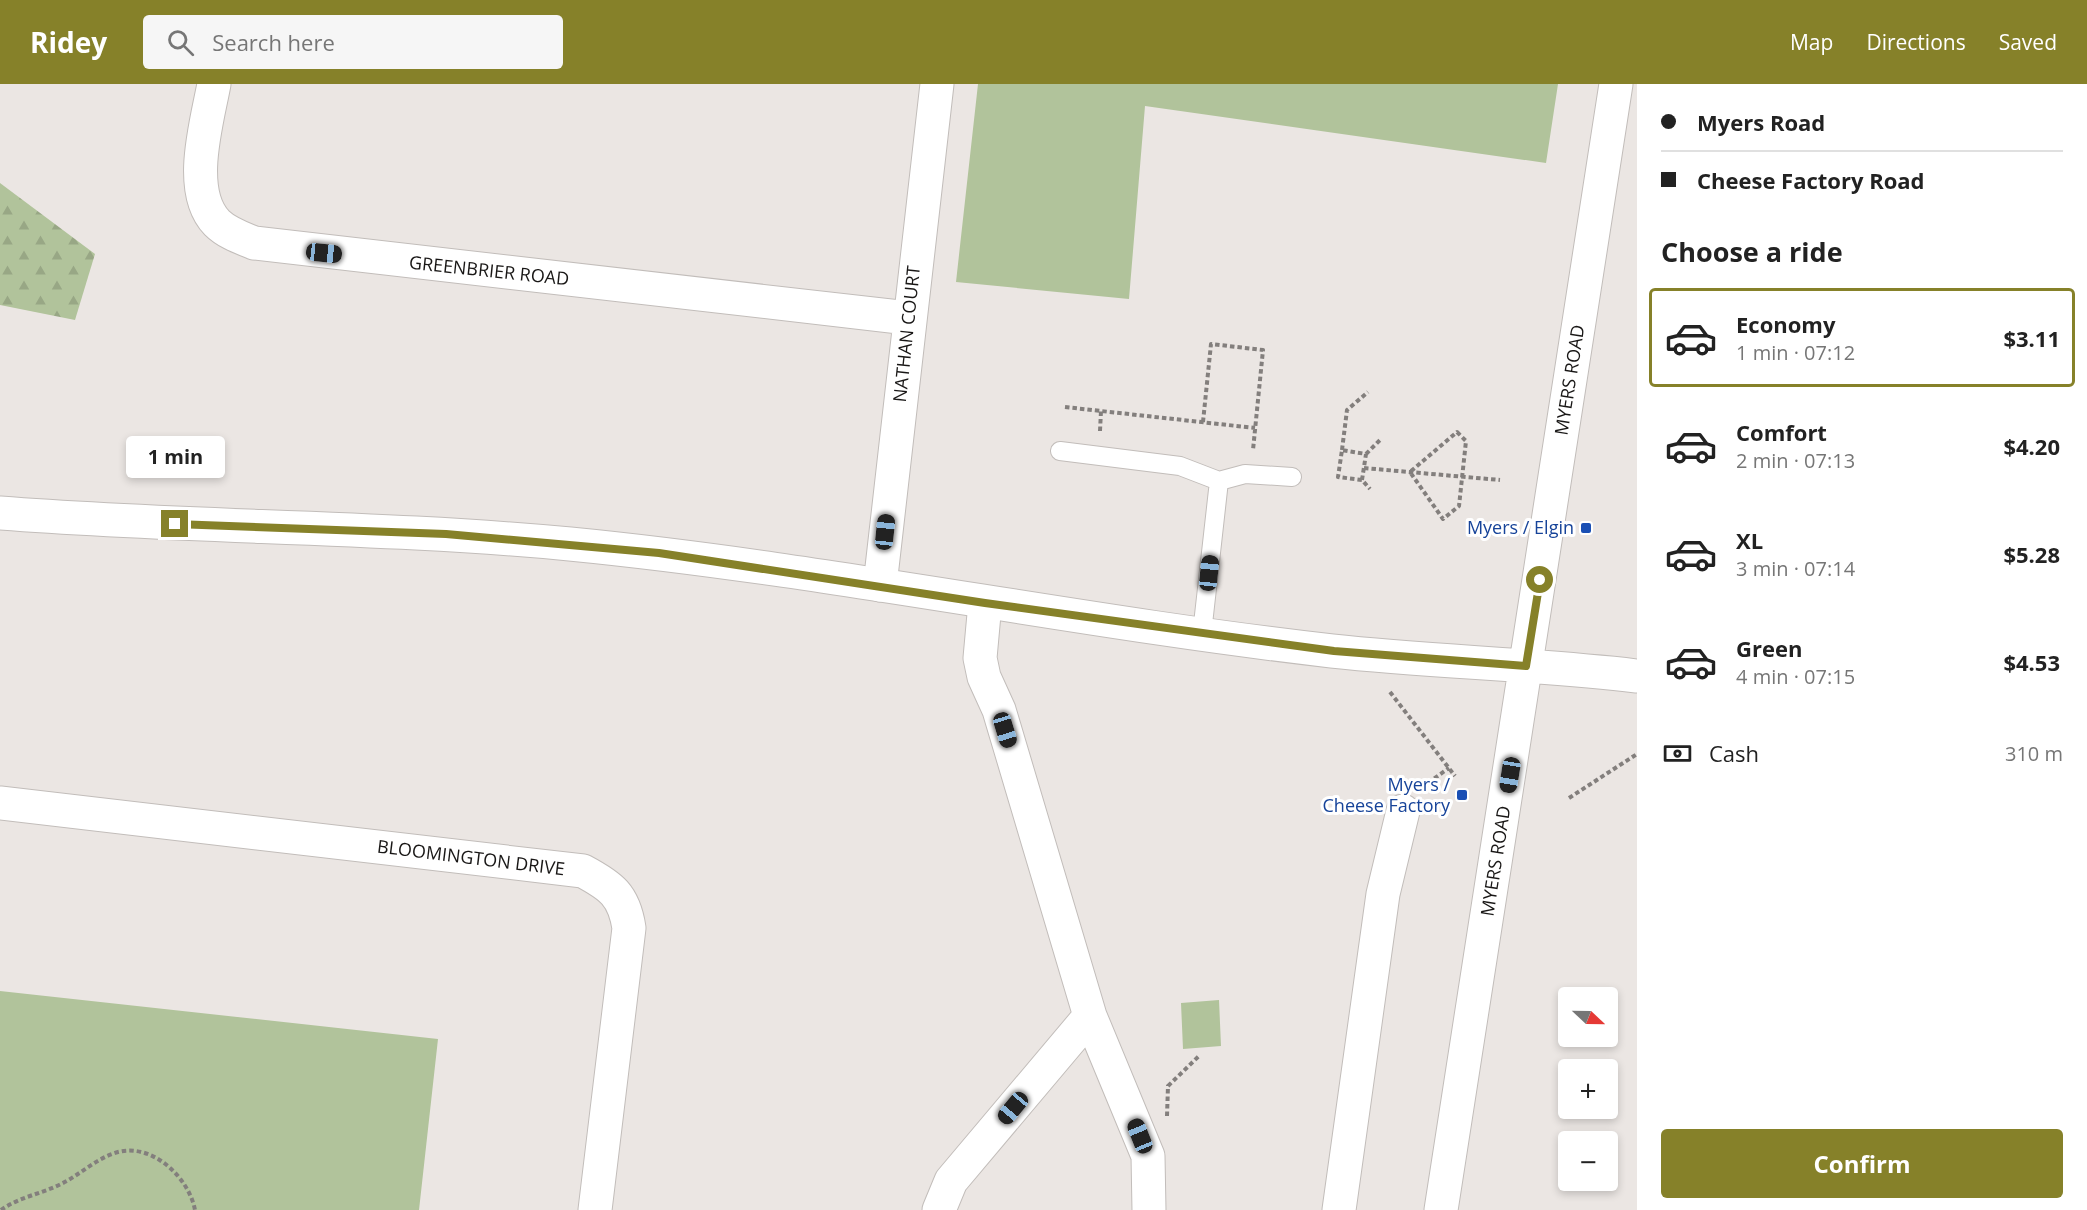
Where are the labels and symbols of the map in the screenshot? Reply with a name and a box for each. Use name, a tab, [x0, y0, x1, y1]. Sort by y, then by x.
car	[305, 242, 343, 264]
street label: GREENBRIER ROAD	[408, 250, 570, 290]
street label: NATHAN COURT	[887, 264, 925, 403]
street label: MYERS ROAD	[1548, 323, 1590, 437]
callout: 1 min	[126, 437, 225, 479]
route end	[161, 510, 188, 537]
car	[874, 513, 896, 551]
place label: Myers / Elgin	[1467, 515, 1574, 539]
marker: Myers / Elgin	[1579, 521, 1593, 535]
car	[1198, 554, 1220, 592]
route start	[1526, 566, 1553, 593]
car	[991, 710, 1019, 750]
car	[1498, 756, 1522, 794]
place label: Myers / Cheese Factory	[1323, 772, 1451, 817]
marker: Myers / Cheese Factory	[1455, 788, 1469, 802]
street label: MYERS ROAD	[1474, 804, 1516, 918]
street label: BLOOMINGTON DRIVE	[376, 834, 566, 880]
north arrow	[1558, 987, 1618, 1047]
car	[995, 1088, 1031, 1128]
car	[1125, 1116, 1155, 1156]

